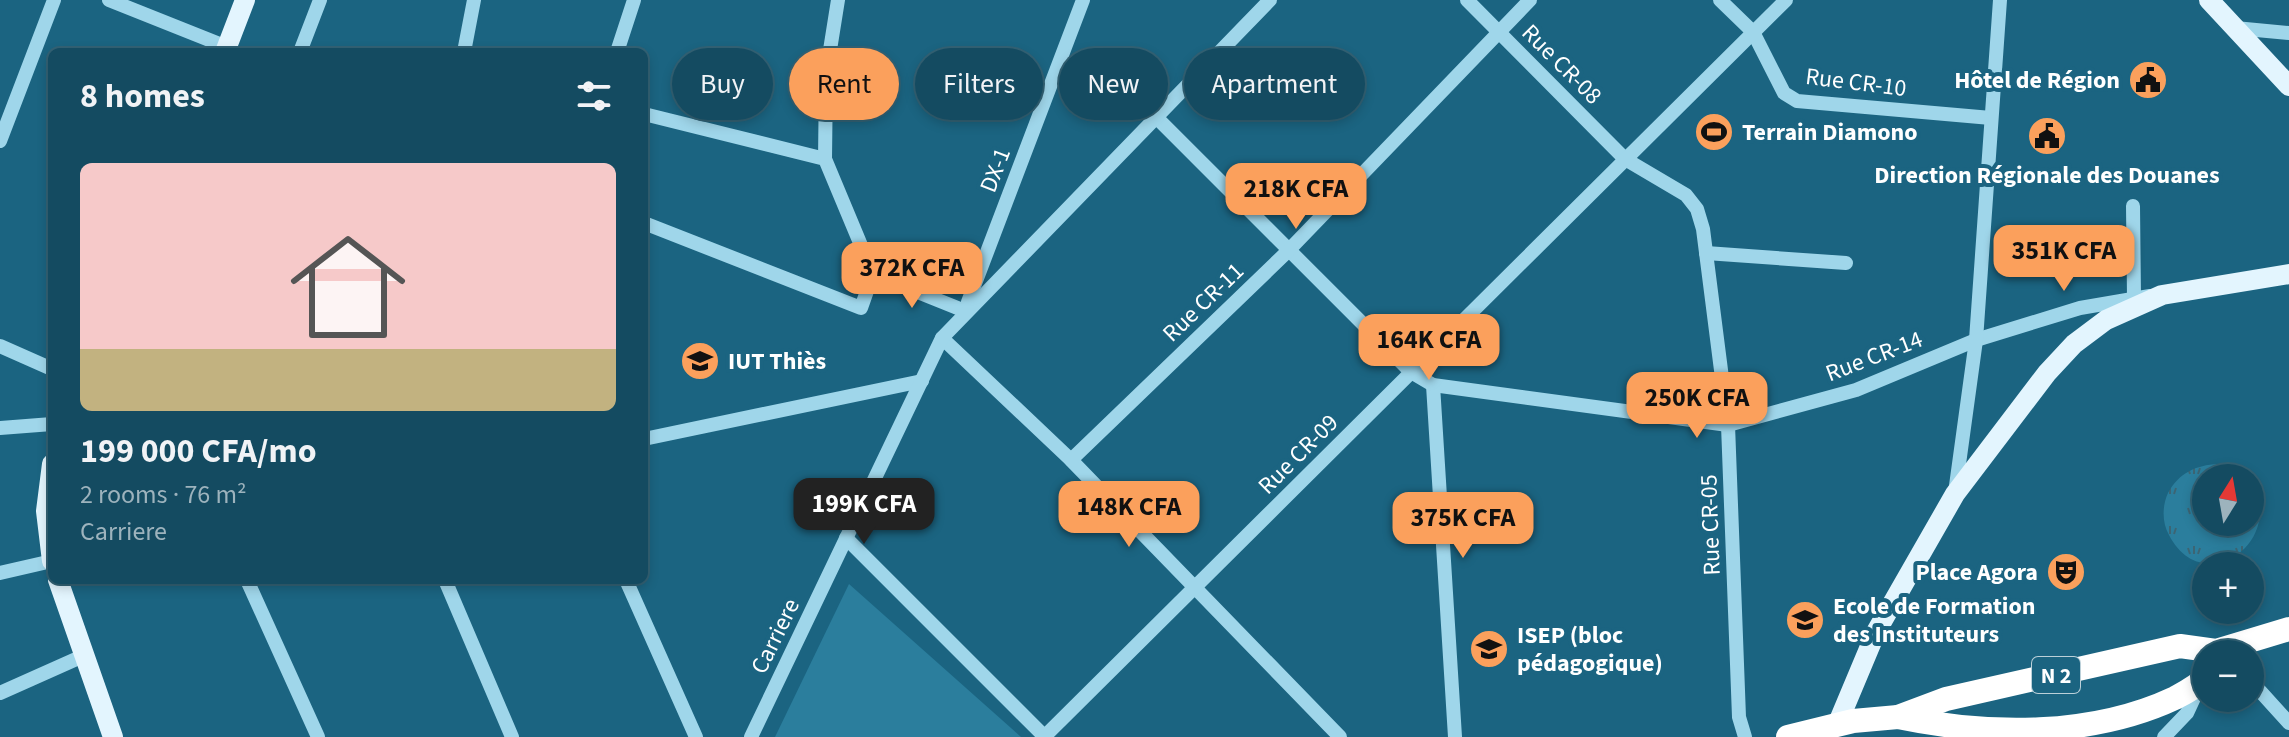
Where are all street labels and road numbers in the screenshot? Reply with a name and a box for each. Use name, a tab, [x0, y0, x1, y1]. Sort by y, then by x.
street label: Rue CR-08	[1513, 16, 1610, 113]
street label: Rue CR-10	[1804, 59, 1908, 106]
street label: DX-1	[971, 143, 1020, 198]
street label: Rue CR-11	[1155, 255, 1252, 350]
street label: Rue CR-14	[1821, 322, 1928, 391]
street label: Rue CR-09	[1250, 406, 1347, 503]
street label: Rue CR-05	[1691, 474, 1730, 576]
street label: Carriere	[742, 592, 809, 680]
road number: N 2	[2032, 657, 2080, 693]

